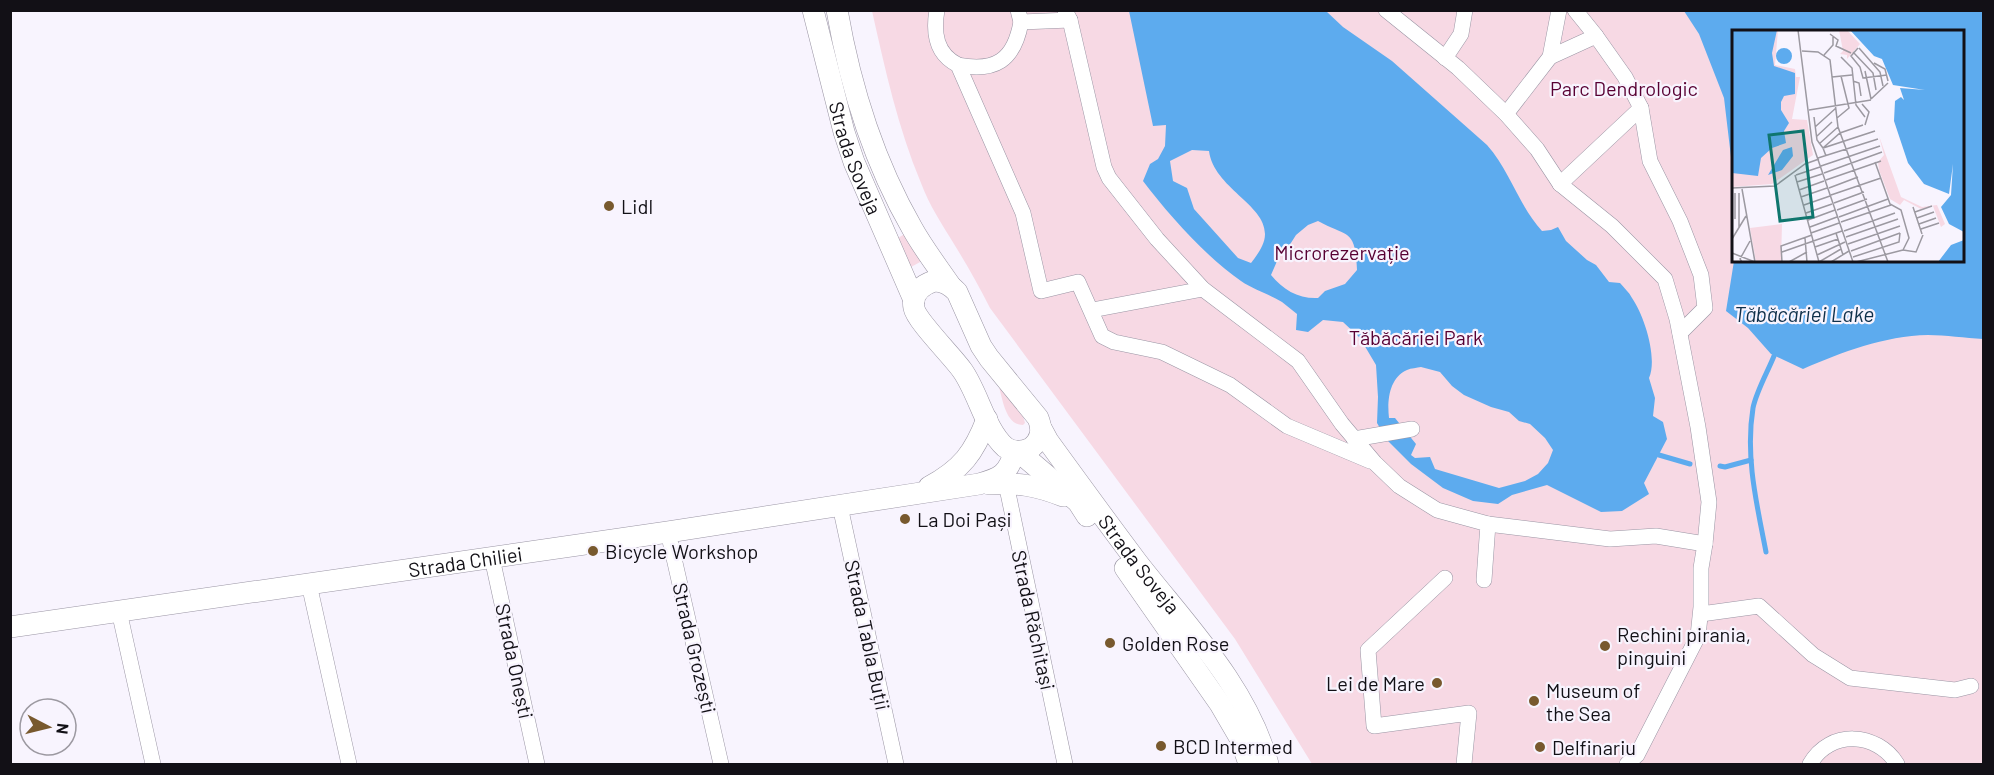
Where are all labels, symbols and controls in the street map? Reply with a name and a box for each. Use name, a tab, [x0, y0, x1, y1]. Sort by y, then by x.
inset map	[1732, 30, 1964, 262]
park label: Parc Dendrologic	[1550, 76, 1698, 100]
street label: Strada Soveja	[825, 99, 887, 218]
place label: Lidl	[621, 194, 653, 218]
marker: Lidl	[602, 199, 616, 213]
park label: Microrezervație	[1274, 240, 1410, 264]
water label: Tăbăcăriei Lake	[1734, 301, 1874, 326]
park label: Tăbăcăriei Park	[1349, 325, 1483, 349]
place label: La Doi Pași	[917, 507, 1012, 531]
street label: Strada Soveja	[1094, 510, 1186, 618]
marker: La Doi Pași	[898, 512, 912, 526]
place label: Bicycle Workshop	[605, 539, 758, 563]
street label: Strada Chiliei	[407, 541, 524, 581]
marker: Bicycle Workshop	[586, 544, 600, 558]
street label: Strada Răchitași	[1007, 548, 1061, 692]
street label: Strada Tabla Buții	[840, 558, 896, 712]
street label: Strada Grozești	[668, 580, 722, 716]
street label: Strada Onești	[491, 601, 539, 721]
place label: Rechini pirania, pinguini	[1617, 622, 1751, 669]
place label: Golden Rose	[1122, 631, 1229, 655]
marker: Golden Rose	[1103, 636, 1117, 650]
marker: Rechini pirania, pinguini	[1598, 639, 1612, 653]
place label: Lei de Mare	[1326, 671, 1425, 695]
marker: Lei de Mare	[1430, 676, 1444, 690]
place label: Museum of the Sea	[1546, 678, 1640, 725]
marker: Museum of the Sea	[1527, 694, 1541, 708]
north arrow	[18, 697, 78, 757]
text: N	[53, 722, 73, 735]
place label: BCD Intermed	[1173, 734, 1293, 758]
place label: Delfinariu	[1552, 735, 1636, 759]
marker: BCD Intermed	[1154, 739, 1168, 753]
marker: Delfinariu	[1533, 740, 1547, 754]

